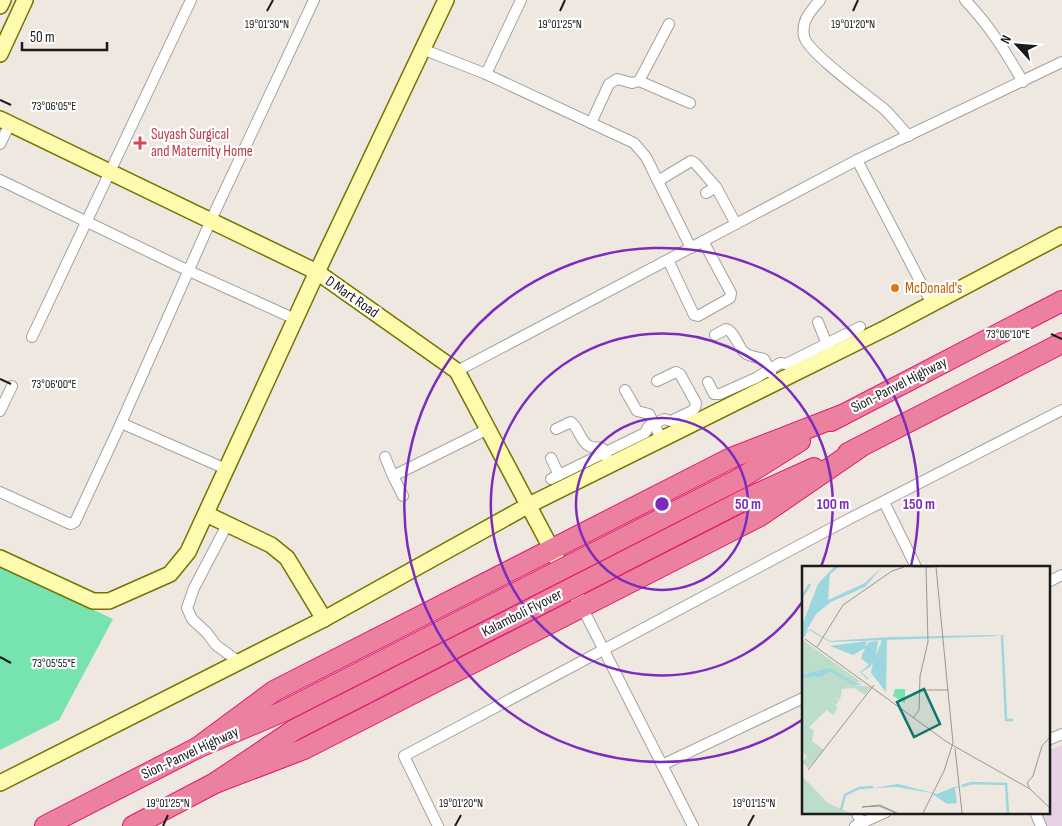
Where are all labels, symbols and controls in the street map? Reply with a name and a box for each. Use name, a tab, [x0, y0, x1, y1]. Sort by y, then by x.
text: 19°01'30"N	[245, 17, 289, 32]
text: 19°01'25"N	[538, 17, 582, 32]
text: 19°01'20"N	[831, 17, 875, 32]
scale bar	[22, 20, 108, 52]
north arrow	[992, 20, 1042, 70]
text: 50 m	[30, 28, 55, 47]
text: N	[996, 32, 1015, 47]
text: 73°06'05"E	[32, 99, 76, 114]
place label: Suyash Surgical and Maternity Home	[151, 125, 253, 161]
marker: Suyash Surgical and Maternity Home	[133, 136, 147, 150]
street label: D Mart Road	[322, 272, 382, 322]
place label: McDonald's	[905, 279, 963, 298]
marker: McDonald's	[889, 282, 901, 294]
text: 73°06'10"E	[986, 327, 1030, 342]
street label: Sion-Panvel Highway	[848, 353, 950, 417]
text: 73°06'00"E	[31, 377, 77, 392]
centre of rings	[653, 495, 671, 513]
text: 50 m	[735, 495, 761, 514]
text: 100 m	[817, 495, 849, 514]
text: 150 m	[903, 495, 935, 514]
inset map	[802, 566, 1050, 814]
street label: Kalamboli Flyover	[479, 584, 566, 641]
text: 73°05'55"E	[32, 656, 76, 671]
street label: Sion-Panvel Highway	[138, 722, 242, 784]
text: 19°01'25"N	[146, 796, 190, 811]
text: 19°01'20"N	[439, 796, 483, 811]
text: 19°01'15"N	[733, 796, 775, 811]

